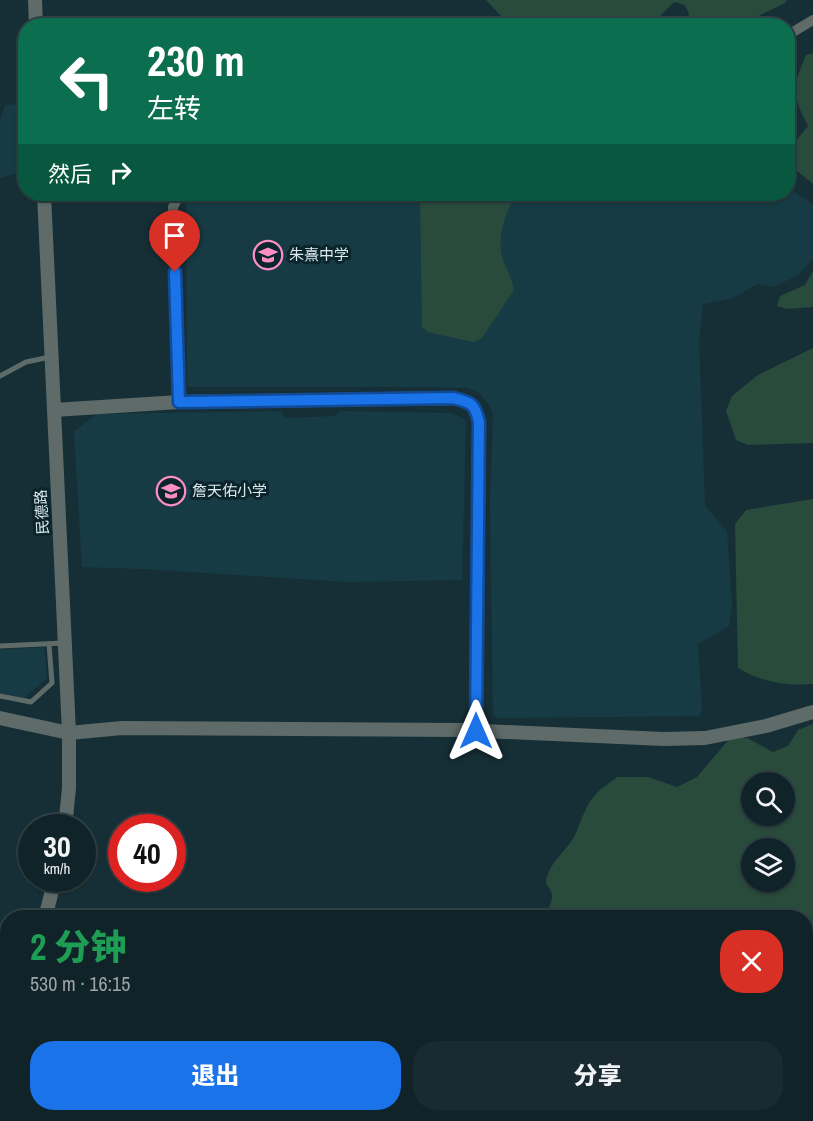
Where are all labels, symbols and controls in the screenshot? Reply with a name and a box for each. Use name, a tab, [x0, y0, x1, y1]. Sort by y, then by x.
text: 230 m	[147, 33, 245, 89]
icon: left	[48, 42, 126, 120]
text: 左转	[147, 90, 201, 126]
icon: right	[104, 156, 137, 189]
text: 然后	[48, 159, 92, 189]
pin	[149, 210, 200, 272]
icon: arrive	[158, 219, 191, 252]
school or university icon: 朱熹中学	[252, 239, 284, 271]
place label: 朱熹中学	[289, 244, 349, 265]
school or university icon: 詹天佑小学	[155, 475, 187, 507]
place label: 詹天佑小学	[192, 480, 267, 501]
street label: 民德路	[30, 489, 53, 535]
position arrow	[444, 699, 508, 763]
map controls	[741, 772, 795, 892]
button: search	[741, 772, 795, 826]
speed limit sign: 40	[108, 814, 186, 892]
text: 30	[43, 826, 71, 866]
button: layers	[741, 838, 795, 892]
text: km/h	[44, 858, 70, 879]
text: 2 分钟	[30, 923, 127, 971]
button: close	[720, 930, 783, 993]
text: 530 m · 16:15	[30, 970, 130, 997]
button: 退出	[30, 1041, 401, 1110]
button: 分享	[413, 1041, 783, 1110]

